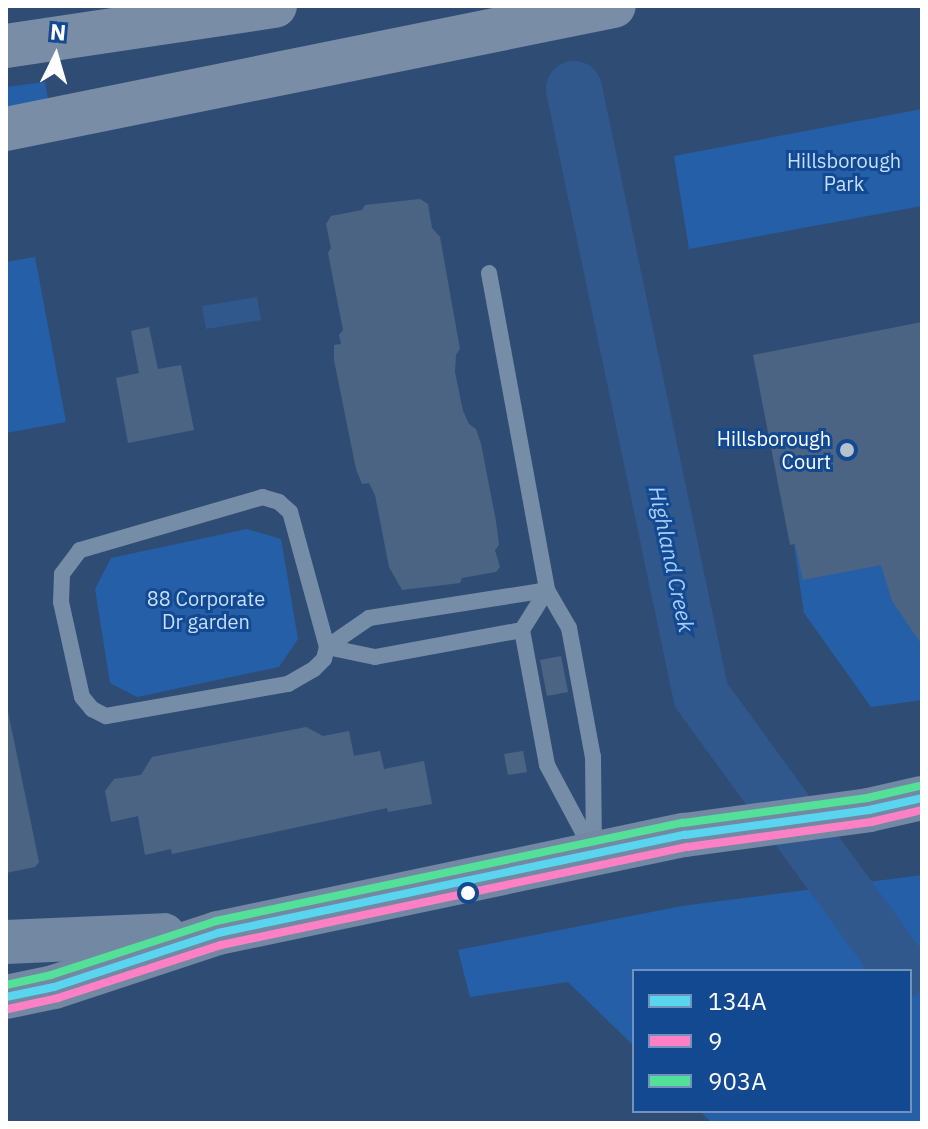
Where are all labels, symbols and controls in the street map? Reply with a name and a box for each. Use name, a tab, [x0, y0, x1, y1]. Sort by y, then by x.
north arrow	[16, 16, 96, 96]
text: N	[49, 16, 67, 47]
park label: Hillsborough Park	[787, 149, 901, 196]
place label: Hillsborough Court	[717, 426, 831, 473]
marker: Hillsborough Court	[838, 441, 856, 459]
water label: Highland Creek	[644, 484, 700, 634]
park label: 88 Corporate Dr garden	[147, 586, 265, 633]
unlabelled marker	[460, 885, 476, 901]
legend	[632, 969, 912, 1113]
text: 134A	[708, 985, 767, 1017]
text: 9	[708, 1025, 722, 1057]
text: 903A	[708, 1065, 767, 1097]

